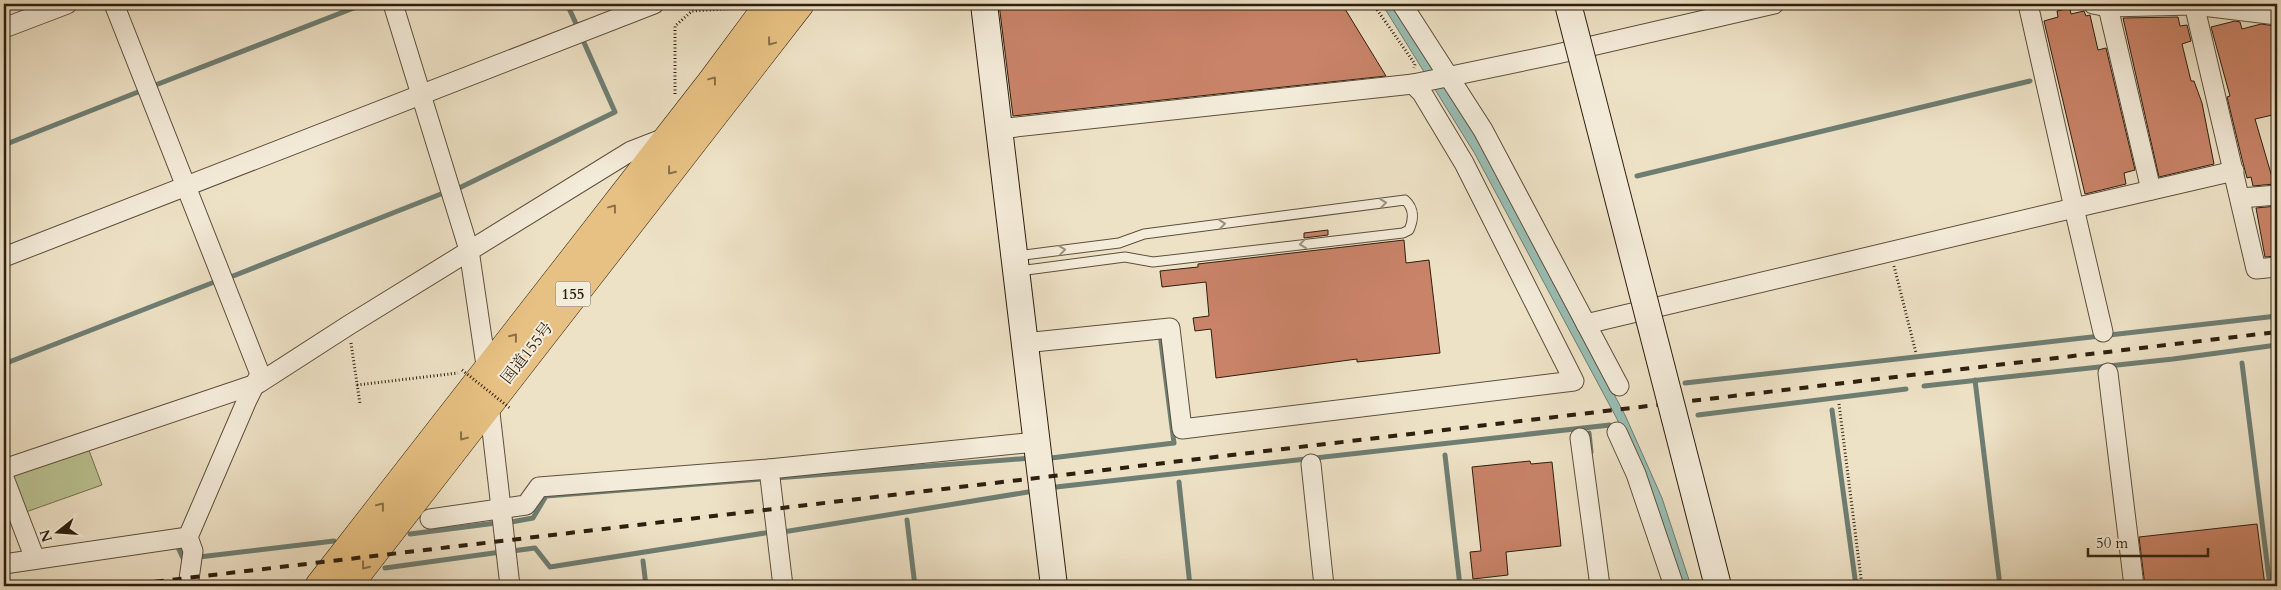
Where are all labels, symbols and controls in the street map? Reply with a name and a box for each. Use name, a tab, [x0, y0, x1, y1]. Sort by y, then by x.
one-way arrow	[767, 37, 776, 46]
one-way arrow	[707, 77, 715, 86]
one-way arrow	[667, 165, 676, 174]
one-way arrow	[1379, 198, 1387, 209]
one-way arrow	[607, 205, 615, 214]
one-way arrow	[1218, 219, 1226, 230]
one-way arrow	[1299, 238, 1307, 249]
one-way arrow	[1058, 245, 1066, 256]
road number: 155	[556, 282, 590, 306]
street label: 国道155号	[496, 318, 558, 388]
one-way arrow	[508, 334, 516, 343]
one-way arrow	[461, 431, 469, 440]
one-way arrow	[375, 502, 384, 512]
north arrow	[32, 508, 82, 558]
scale bar	[2088, 525, 2208, 557]
text: N	[35, 527, 57, 544]
text: 50 m	[2096, 533, 2128, 553]
one-way arrow	[362, 560, 370, 569]

